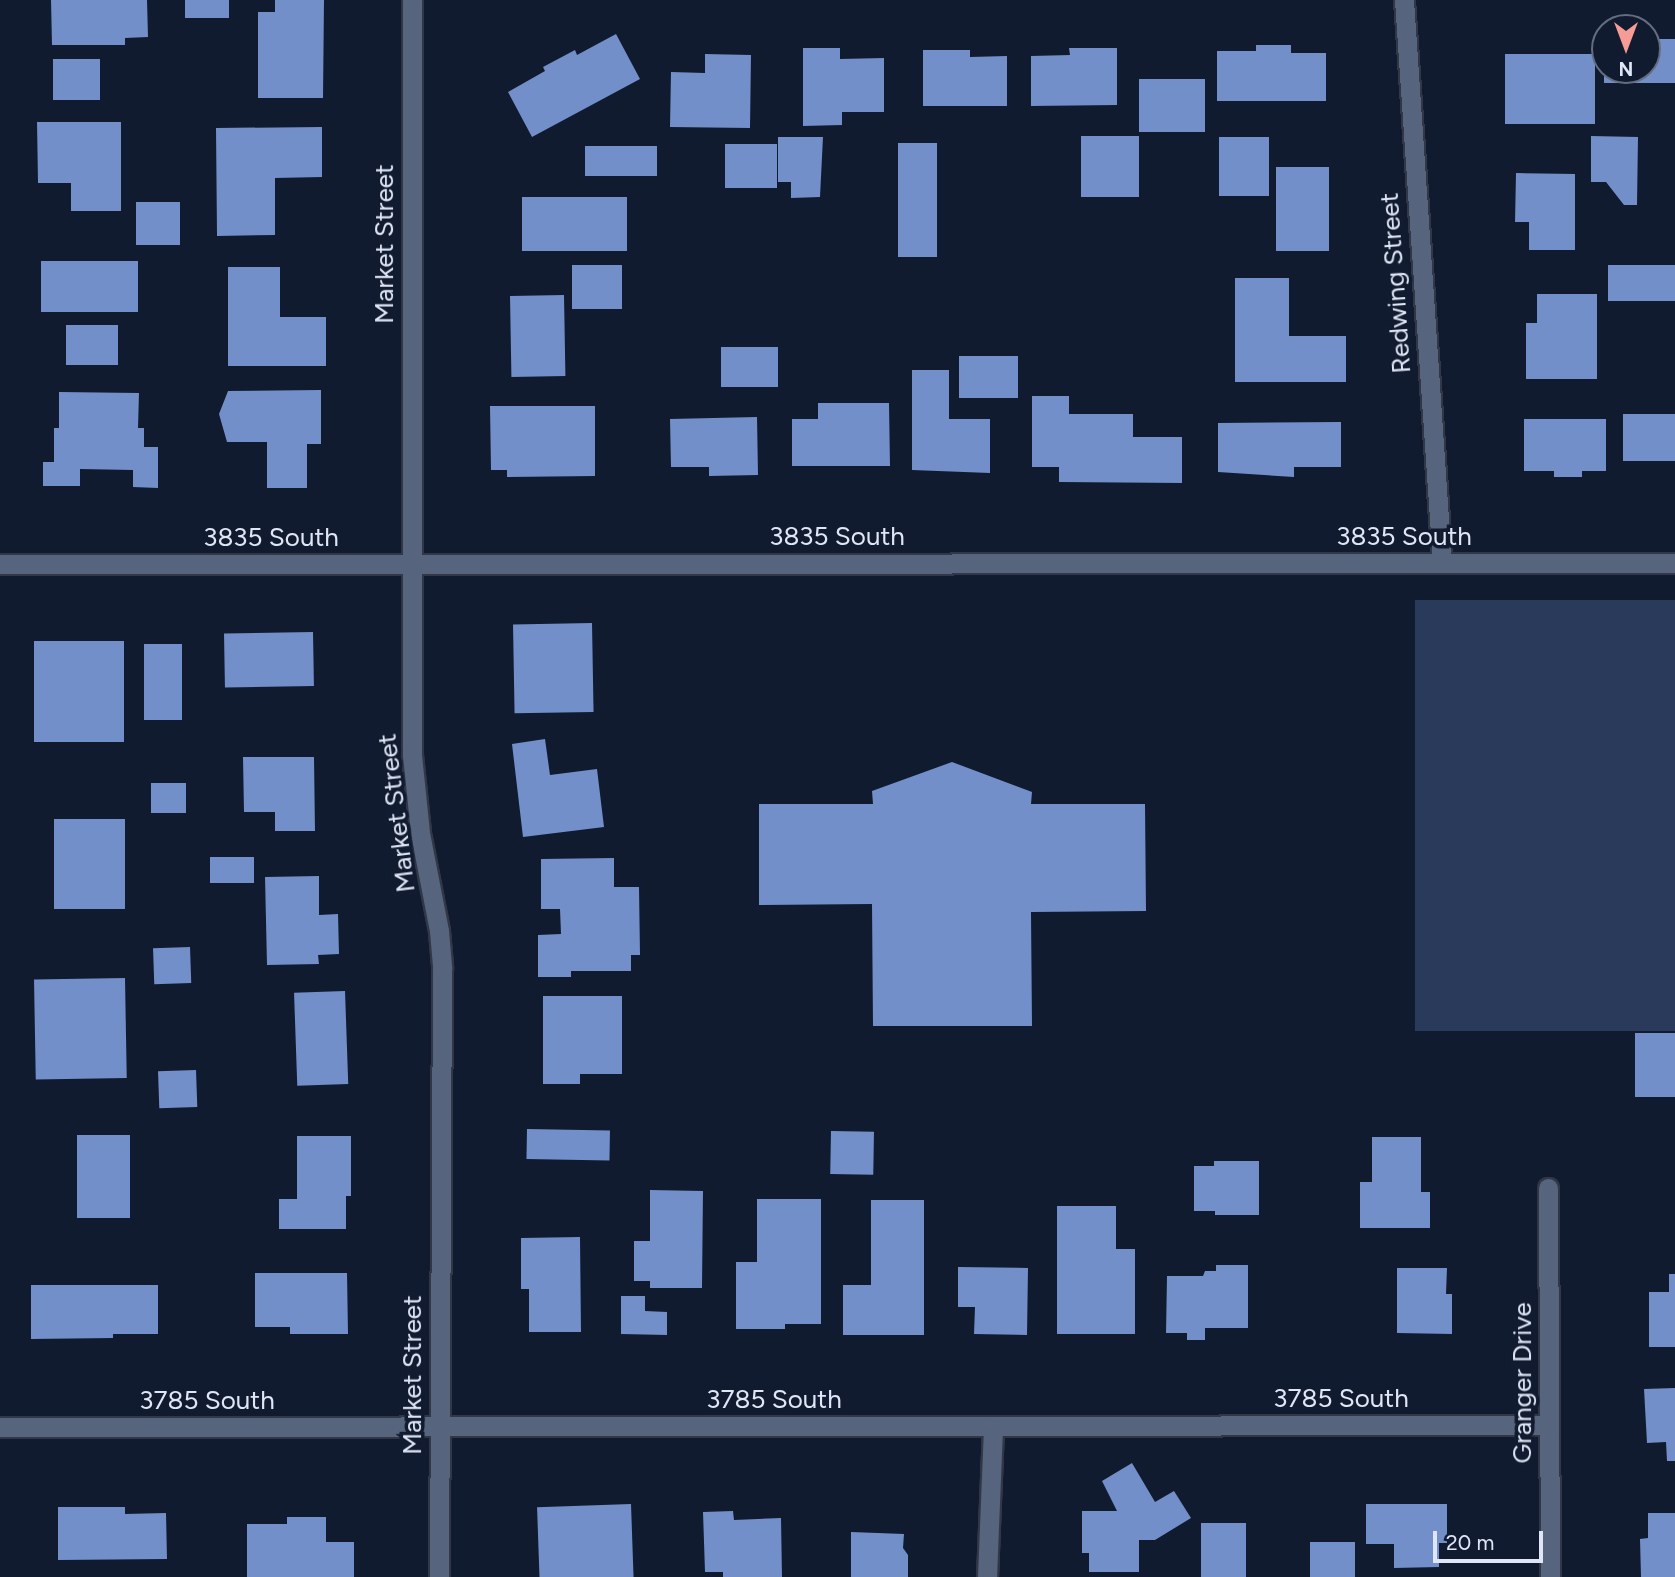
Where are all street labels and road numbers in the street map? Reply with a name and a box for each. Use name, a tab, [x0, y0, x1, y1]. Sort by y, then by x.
street label: Market Street	[369, 164, 401, 324]
street label: Redwing Street	[1374, 192, 1418, 374]
street label: 3835 South	[769, 521, 905, 553]
street label: 3835 South	[1336, 521, 1472, 553]
street label: 3835 South	[203, 522, 339, 554]
street label: Market Street	[372, 732, 422, 894]
street label: Market Street	[397, 1295, 429, 1455]
street label: Granger Drive	[1507, 1302, 1539, 1464]
street label: 3785 South	[1273, 1383, 1409, 1415]
street label: 3785 South	[706, 1384, 842, 1416]
street label: 3785 South	[139, 1385, 275, 1417]

